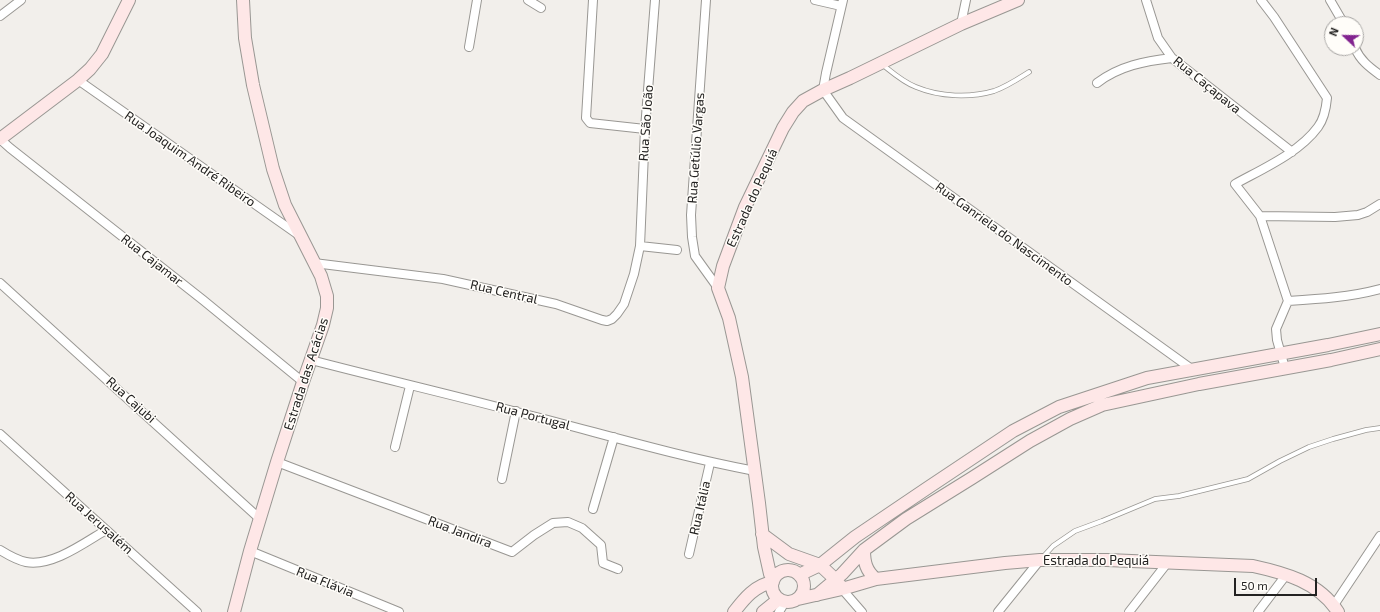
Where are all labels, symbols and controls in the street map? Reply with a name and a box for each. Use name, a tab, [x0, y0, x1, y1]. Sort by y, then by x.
north arrow	[1324, 16, 1364, 56]
text: N	[1326, 26, 1341, 38]
street label: Rua Caçapava	[1170, 53, 1244, 117]
street label: Rua São João	[636, 84, 656, 162]
street label: Rua Getúlio Vargas	[684, 92, 708, 204]
street label: Rua Joaquim André Ribeiro	[122, 108, 258, 210]
street label: Estrada do Pequiá	[723, 146, 781, 250]
street label: Rua Ganriela do Nascimento	[932, 179, 1076, 289]
street label: Rua Cajamar	[118, 231, 186, 289]
street label: Rua Central	[469, 277, 539, 307]
street label: Estrada das Acácias	[280, 316, 332, 432]
street label: Rua Cajubi	[103, 374, 159, 426]
street label: Rua Portugal	[494, 399, 572, 433]
street label: Rua Itália	[686, 479, 714, 537]
street label: Rua Jerusalém	[62, 489, 136, 557]
street label: Rua Jandira	[426, 513, 494, 551]
street label: Estrada do Pequiá	[1043, 553, 1149, 569]
street label: Rua Flávia	[294, 563, 356, 601]
scale bar	[1236, 570, 1319, 596]
text: 50 m	[1241, 578, 1268, 592]

